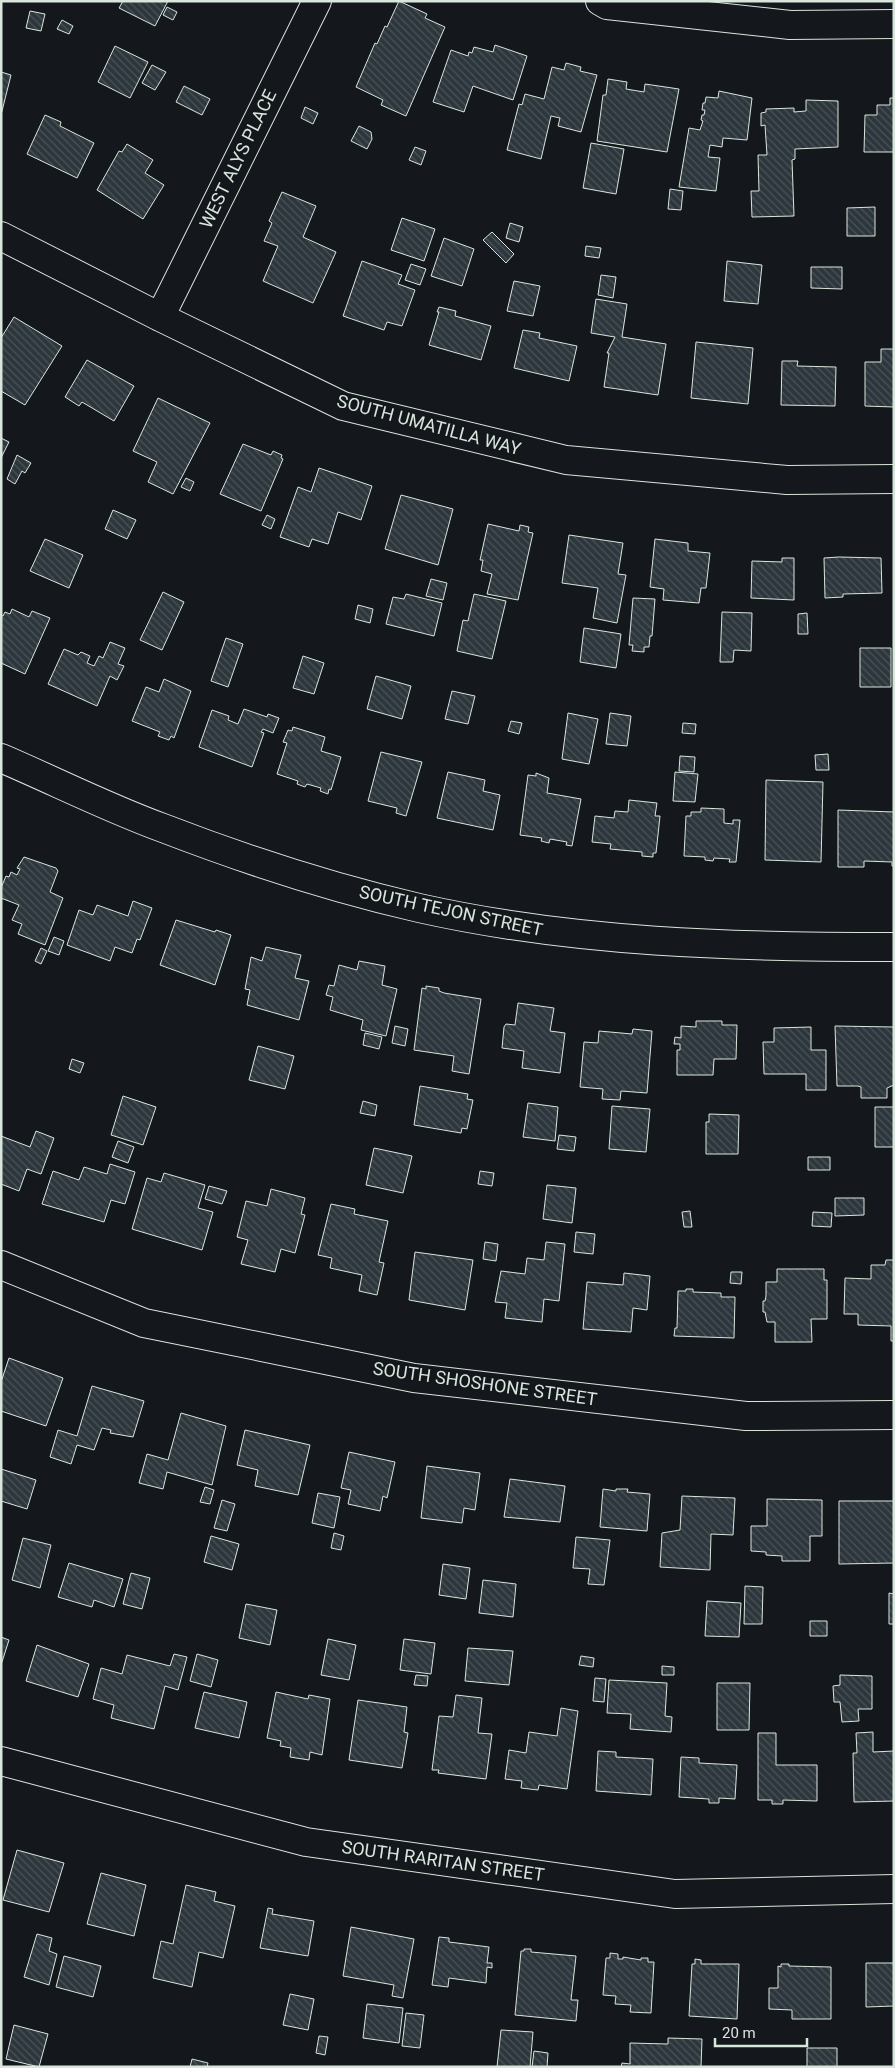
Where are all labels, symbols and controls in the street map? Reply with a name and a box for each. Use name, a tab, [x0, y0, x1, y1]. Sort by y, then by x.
street label: WEST ALYS PLACE	[195, 86, 280, 232]
street label: SOUTH UMATILLA WAY	[335, 390, 524, 459]
street label: SOUTH TEJON STREET	[357, 881, 545, 940]
street label: SOUTH SHOSHONE STREET	[372, 1357, 599, 1410]
street label: SOUTH RARITAN STREET	[340, 1836, 546, 1885]
scale bar	[715, 2016, 808, 2048]
text: 20 m	[722, 2024, 756, 2042]

